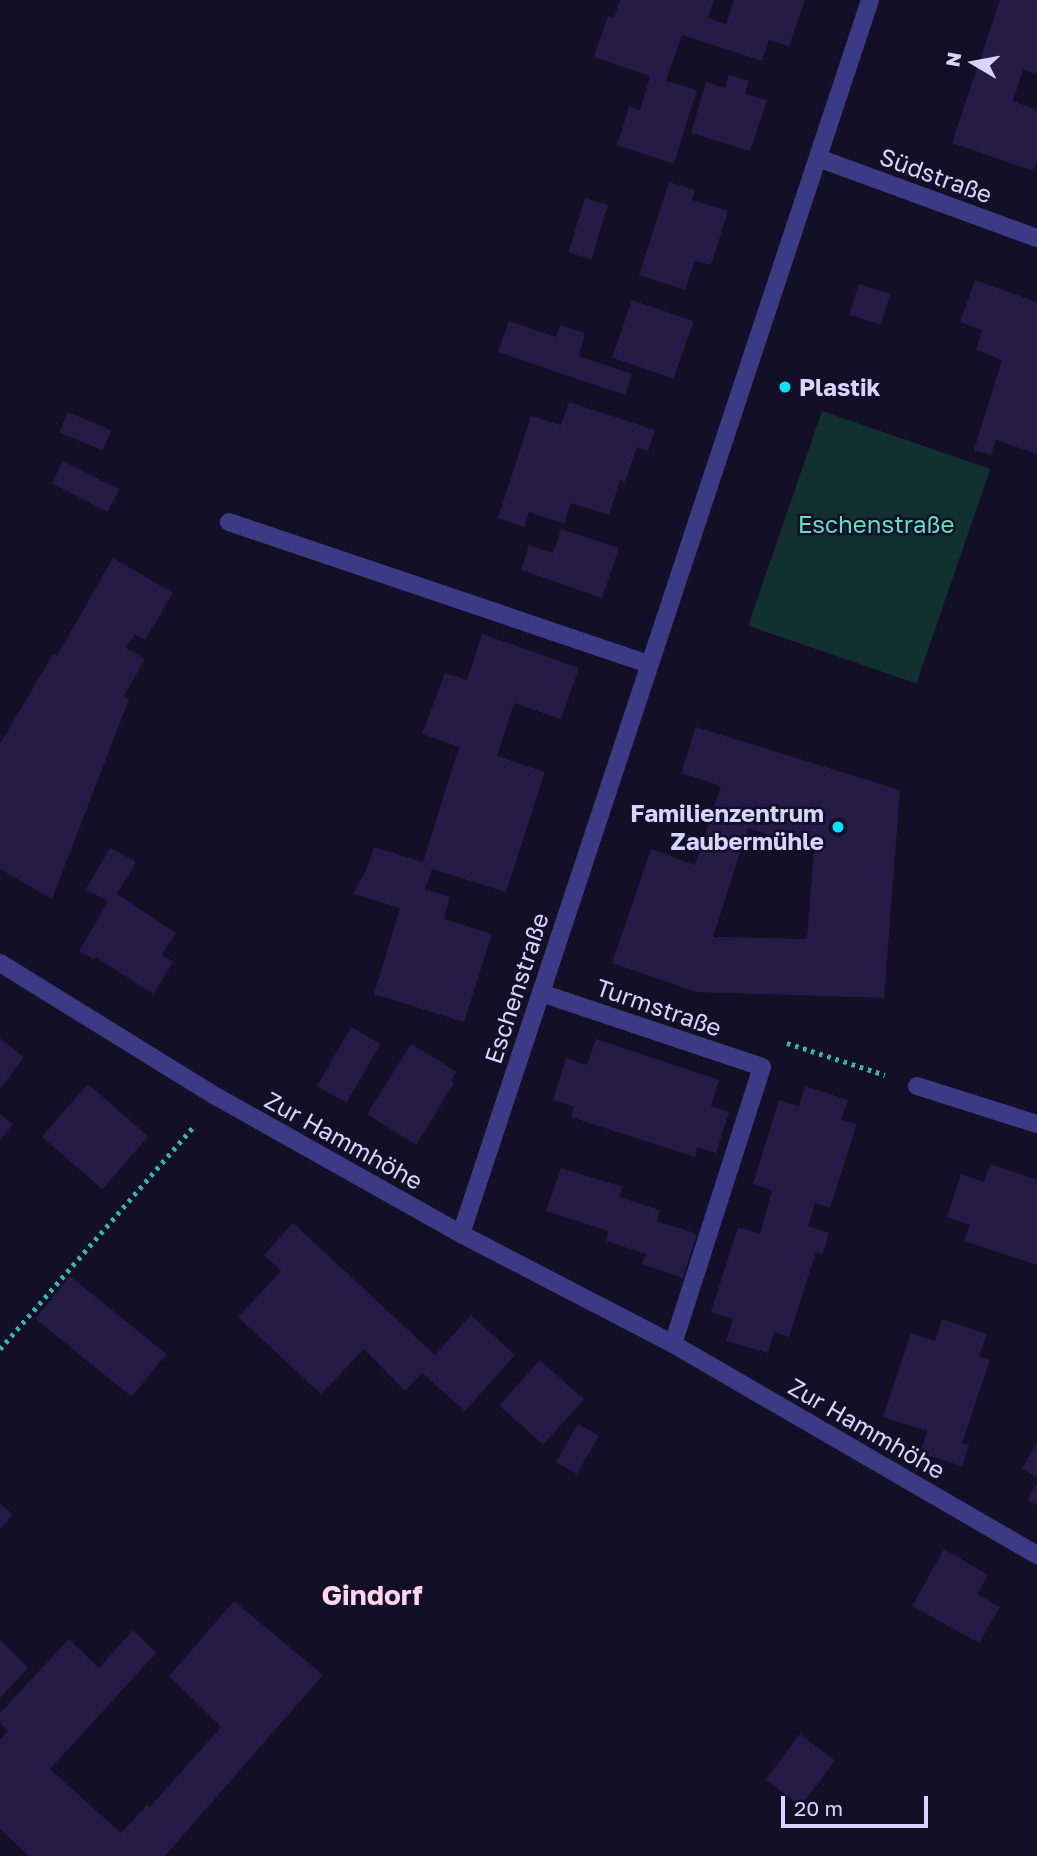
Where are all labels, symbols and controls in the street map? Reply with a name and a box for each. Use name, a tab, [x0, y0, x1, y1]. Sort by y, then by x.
north arrow	[939, 28, 1009, 98]
text: N	[940, 50, 965, 68]
street label: Südstraße	[876, 141, 996, 209]
place label: Plastik	[799, 373, 880, 401]
marker: Plastik	[777, 379, 793, 395]
park label: Eschenstraße	[798, 510, 954, 538]
place label: Familienzentrum Zaubermühle	[630, 799, 824, 855]
marker: Familienzentrum Zaubermühle	[830, 819, 846, 835]
street label: Eschenstraße	[478, 909, 554, 1067]
street label: Turmstraße	[593, 972, 725, 1042]
street label: Zur Hammhöhe	[260, 1085, 428, 1195]
street label: Zur Hammhöhe	[784, 1372, 950, 1484]
district label: Gindorf	[322, 1578, 422, 1612]
scale bar	[785, 1783, 932, 1827]
text: 20 m	[794, 1795, 843, 1821]

